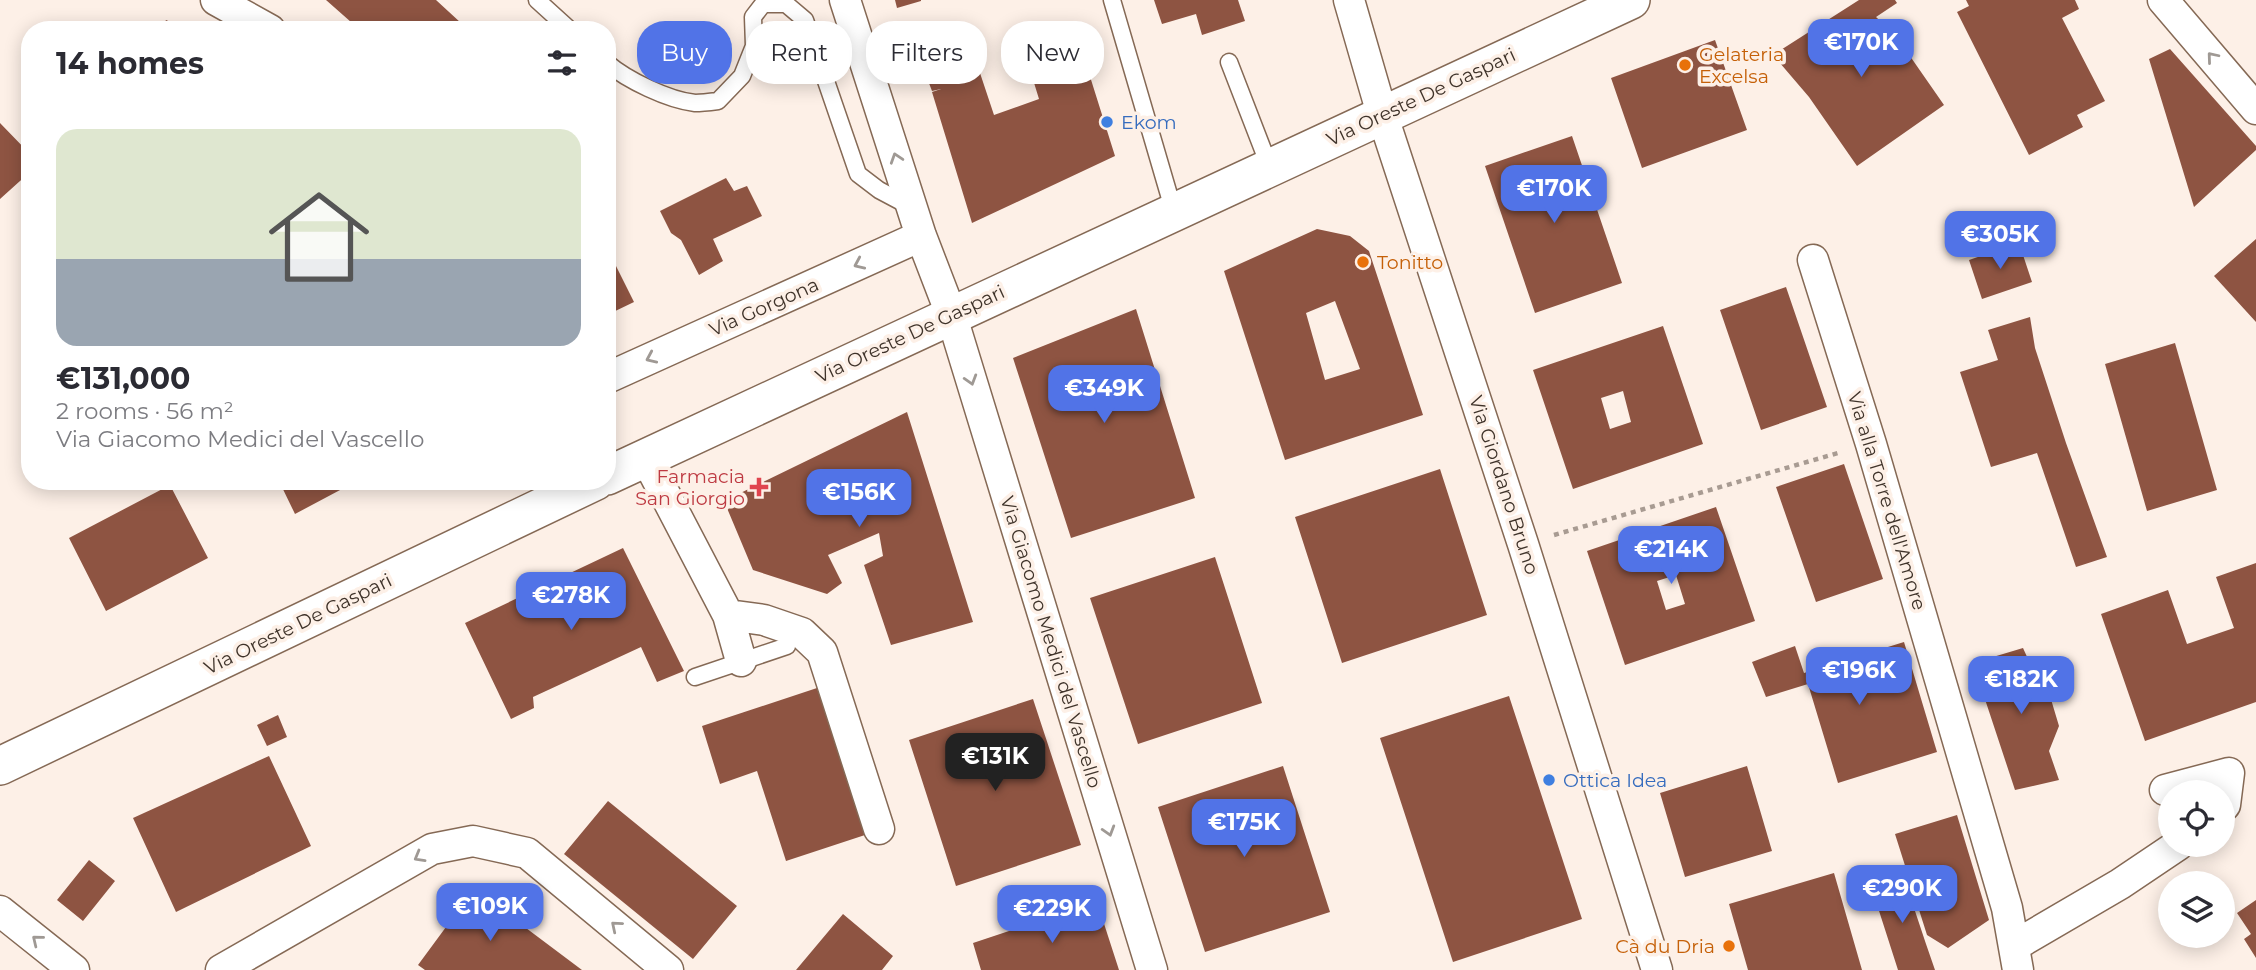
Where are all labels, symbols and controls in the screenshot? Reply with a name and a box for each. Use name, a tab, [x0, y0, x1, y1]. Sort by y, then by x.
pin: €170K	[1812, 20, 1910, 79]
chip: Buy	[637, 21, 732, 84]
chip: Rent	[746, 21, 852, 84]
chip: Filters	[866, 21, 987, 84]
chip: New	[1001, 21, 1104, 84]
text: €170K	[1824, 28, 1898, 56]
street label: Via Oreste De Gaspari	[1323, 43, 1519, 151]
place label: Gelateria Excelsa	[1699, 43, 1784, 88]
icon: filters	[543, 44, 581, 82]
text: 14 homes	[56, 45, 204, 82]
one-way arrow	[2208, 52, 2220, 65]
marker: Gelateria Excelsa	[1677, 57, 1693, 73]
place label: Ekom	[1121, 111, 1177, 134]
marker: Ekom	[1099, 114, 1115, 130]
one-way arrow	[889, 152, 904, 164]
pin: €170K	[1505, 166, 1603, 225]
icon: home	[256, 174, 382, 300]
text: €170K	[1517, 174, 1591, 202]
pin: €305K	[1951, 212, 2049, 271]
text: €305K	[1961, 220, 2039, 248]
place label: Tonitto	[1377, 251, 1443, 274]
marker: Tonitto	[1355, 254, 1371, 270]
one-way arrow	[853, 256, 866, 270]
street label: Via Gorgona	[706, 273, 822, 341]
street label: Via Oreste De Gaspari	[812, 280, 1008, 388]
one-way arrow	[646, 350, 658, 364]
text: €131,000	[56, 360, 190, 397]
pin: €349K	[1055, 366, 1153, 425]
one-way arrow	[962, 373, 977, 385]
text: €349K	[1064, 374, 1144, 402]
street label: Via alla Torre dell'Amore	[1843, 389, 1931, 613]
street label: Via Giordano Bruno	[1464, 393, 1544, 577]
text: 2 rooms · 56 m²	[56, 397, 234, 425]
text: Via Giacomo Medici del Vascello	[56, 425, 424, 453]
place label: Farmacia San Giorgio	[635, 465, 745, 510]
pin: €156K	[810, 470, 908, 529]
text: €156K	[822, 478, 896, 506]
marker: Farmacia San Giorgio	[751, 479, 767, 495]
street label: Via Giacomo Medici del Vascello	[996, 493, 1107, 791]
pin: €214K	[1622, 526, 1720, 586]
text: €214K	[1634, 535, 1708, 563]
street label: Via Oreste De Gaspari	[200, 569, 396, 679]
pin: €278K	[522, 572, 620, 632]
text: €278K	[532, 581, 610, 609]
pin: €196K	[1810, 648, 1908, 707]
text: €196K	[1822, 656, 1896, 684]
pin: €182K	[1972, 656, 2070, 716]
text: €182K	[1984, 665, 2058, 693]
pin: €131K	[946, 734, 1044, 793]
text: €131K	[961, 742, 1029, 770]
place label: Ottica Idea	[1563, 769, 1667, 792]
marker: Ottica Idea	[1541, 772, 1557, 788]
map controls	[2158, 780, 2235, 948]
button: locate	[2158, 780, 2235, 857]
pin: €175K	[1195, 800, 1293, 859]
text: €175K	[1208, 808, 1280, 836]
one-way arrow	[1101, 825, 1116, 837]
one-way arrow	[413, 849, 426, 862]
pin: €290K	[1853, 866, 1951, 925]
button: layers	[2158, 871, 2235, 948]
text: €290K	[1862, 874, 1942, 902]
pin: €109K	[441, 884, 539, 943]
pin: €229K	[1003, 886, 1101, 945]
text: €109K	[452, 892, 528, 920]
text: €229K	[1013, 894, 1091, 922]
one-way arrow	[611, 922, 624, 934]
place label: Cà du Dria	[1615, 935, 1715, 958]
one-way arrow	[33, 936, 45, 949]
marker: Cà du Dria	[1721, 938, 1737, 954]

